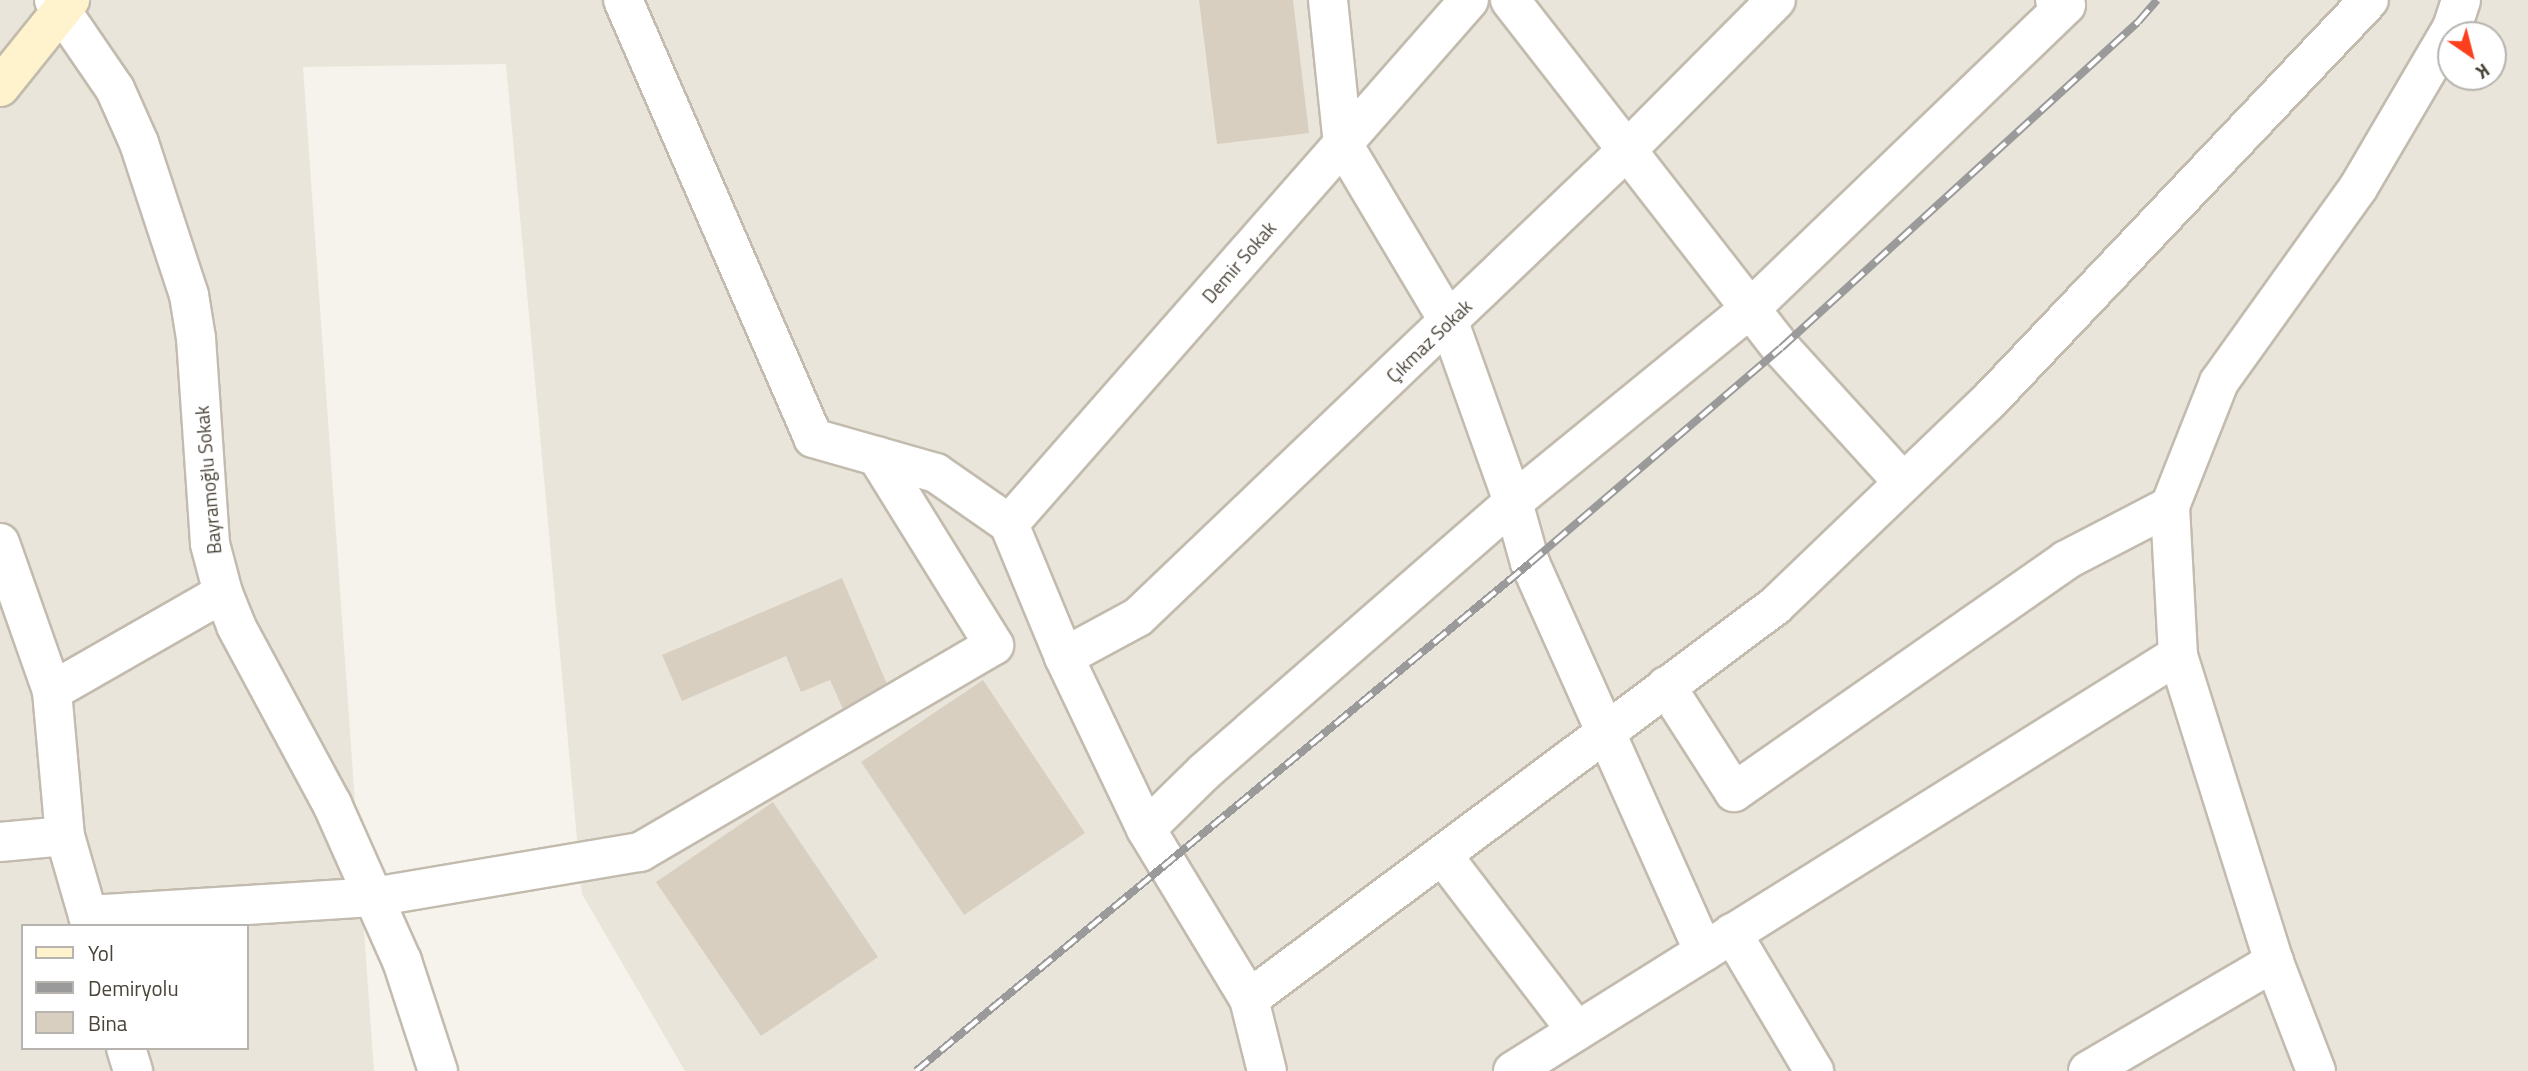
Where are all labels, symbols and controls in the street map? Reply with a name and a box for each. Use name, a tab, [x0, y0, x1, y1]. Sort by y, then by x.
north arrow	[2437, 21, 2507, 91]
text: K	[2470, 57, 2496, 87]
street label: Demir Sokak	[1197, 217, 1281, 307]
street label: Çıkmaz Sokak	[1382, 295, 1476, 387]
street label: Bayramoğlu Sokak	[190, 405, 226, 555]
legend	[21, 924, 248, 1050]
text: Yol	[88, 937, 114, 969]
text: Demiryolu	[88, 972, 179, 1004]
text: Bina	[88, 1007, 127, 1039]

